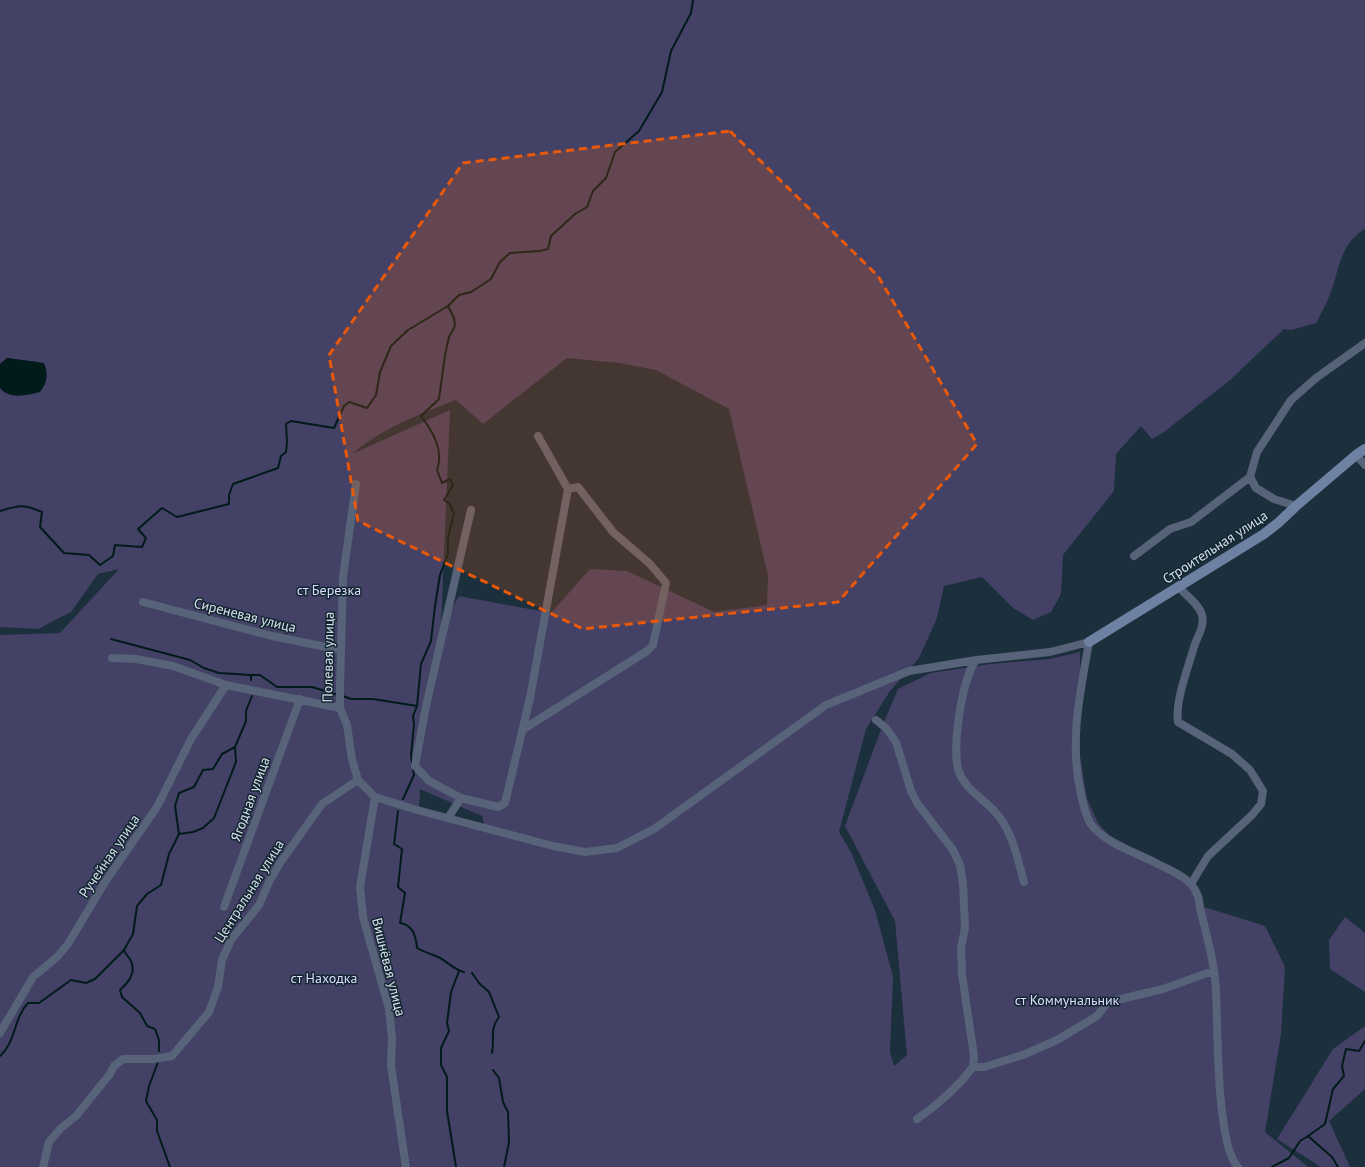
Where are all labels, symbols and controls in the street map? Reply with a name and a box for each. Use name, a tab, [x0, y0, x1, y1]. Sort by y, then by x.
street label: Строительная улица	[1159, 506, 1271, 588]
park label: ст Березка	[297, 581, 361, 599]
street label: Сиреневая улица	[192, 594, 298, 636]
street label: Полевая улица	[318, 611, 338, 703]
street label: Ягодная улица	[226, 754, 274, 844]
street label: Ручейная улица	[75, 811, 143, 901]
street label: Центральная улица	[210, 836, 288, 946]
street label: Вишнёвая улица	[368, 916, 410, 1018]
park label: ст Находка	[291, 969, 357, 987]
park label: ст Коммунальник	[1015, 991, 1120, 1009]

